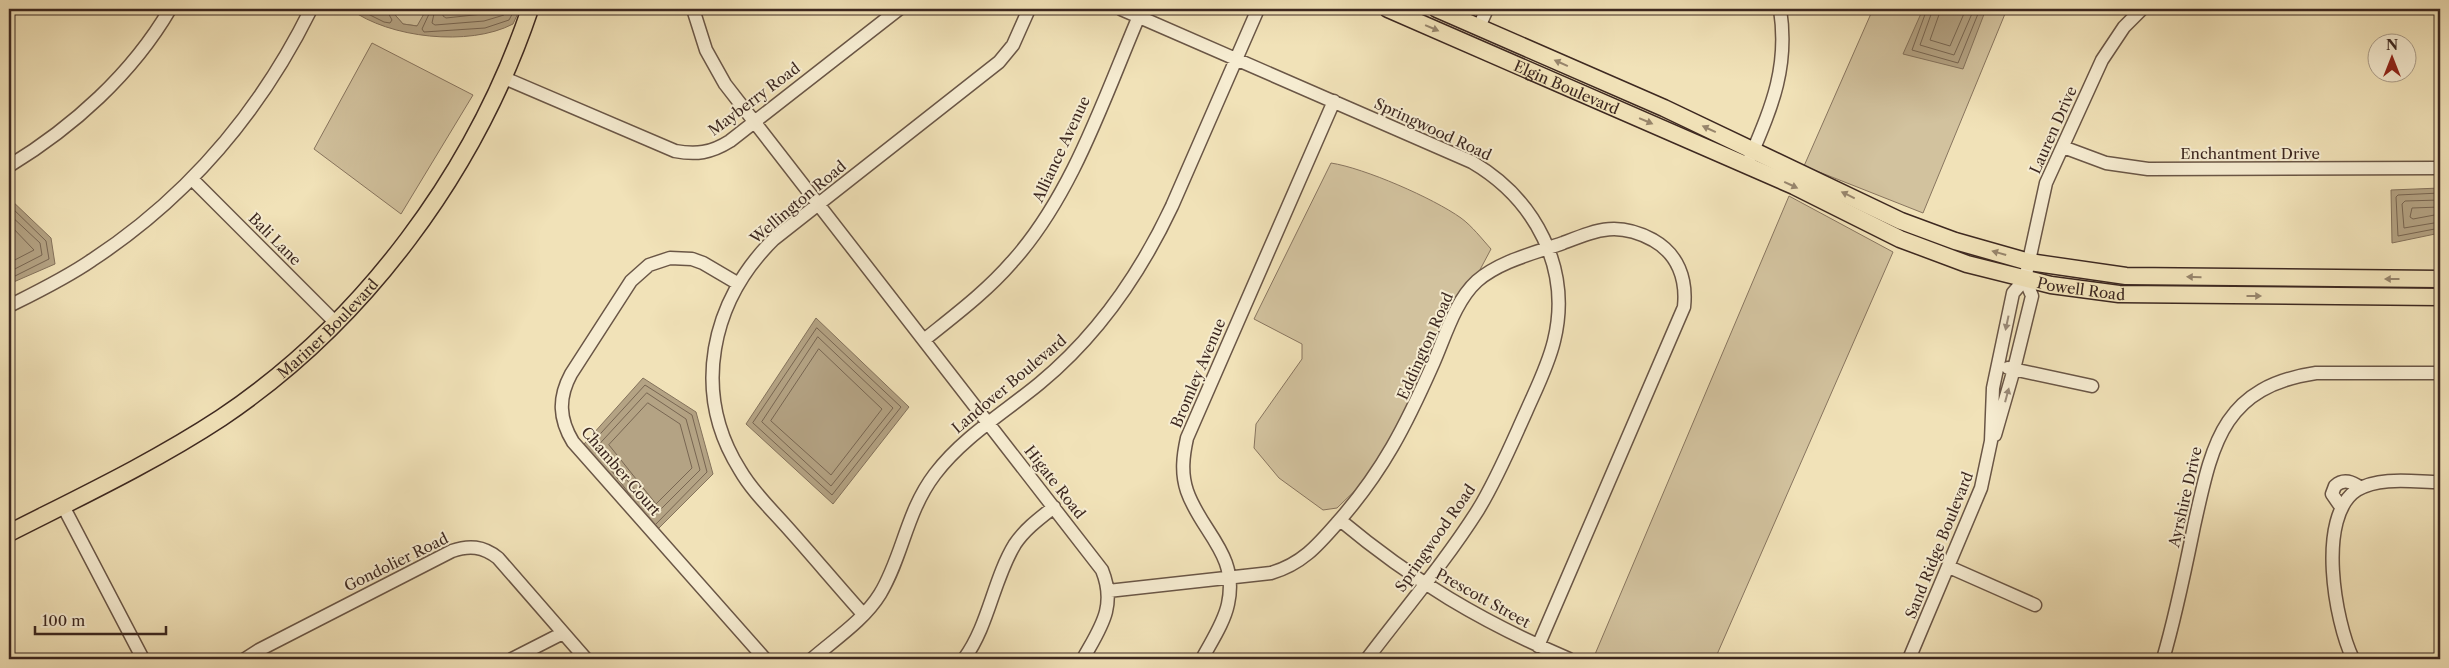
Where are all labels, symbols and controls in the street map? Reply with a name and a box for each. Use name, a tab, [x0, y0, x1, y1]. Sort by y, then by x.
one-way arrow	[1425, 25, 1439, 33]
north arrow	[2366, 32, 2416, 82]
text: N	[2386, 36, 2398, 54]
street label: Elgin Boulevard	[1511, 56, 1622, 118]
street label: Mayberry Road	[704, 58, 804, 140]
one-way arrow	[1554, 58, 1568, 66]
street label: Lauren Drive	[2025, 83, 2081, 177]
street label: Alliance Avenue	[1028, 93, 1094, 206]
street label: Springwood Road	[1371, 94, 1495, 164]
one-way arrow	[1639, 117, 1653, 125]
one-way arrow	[1702, 125, 1716, 133]
street label: Enchantment Drive	[2180, 144, 2320, 163]
street label: Wellington Road	[745, 156, 850, 248]
one-way arrow	[1784, 181, 1798, 189]
one-way arrow	[1841, 190, 1855, 198]
street label: Bali Lane	[245, 209, 305, 269]
one-way arrow	[1991, 249, 2006, 257]
street label: Powell Road	[2035, 272, 2125, 304]
one-way arrow	[2186, 273, 2202, 281]
street label: Mariner Boulevard	[273, 274, 382, 382]
one-way arrow	[2383, 275, 2399, 283]
street label: Eddington Road	[1393, 289, 1457, 403]
one-way arrow	[2246, 292, 2262, 300]
street label: Bromley Avenue	[1166, 316, 1230, 430]
one-way arrow	[2003, 316, 2011, 331]
street label: Landover Boulevard	[948, 331, 1070, 437]
one-way arrow	[2004, 388, 2012, 403]
street label: Chamber Court	[577, 423, 665, 520]
street label: Higate Road	[1020, 441, 1090, 523]
street label: Ayrshire Drive	[2164, 445, 2206, 550]
street label: Sand Ridge Boulevard	[1901, 469, 1977, 621]
street label: Springwood Road	[1391, 481, 1479, 595]
street label: Gondolier Road	[341, 529, 451, 595]
street label: Prescott Street	[1432, 564, 1534, 632]
scale bar	[35, 603, 166, 635]
text: 100 m	[42, 611, 85, 630]

